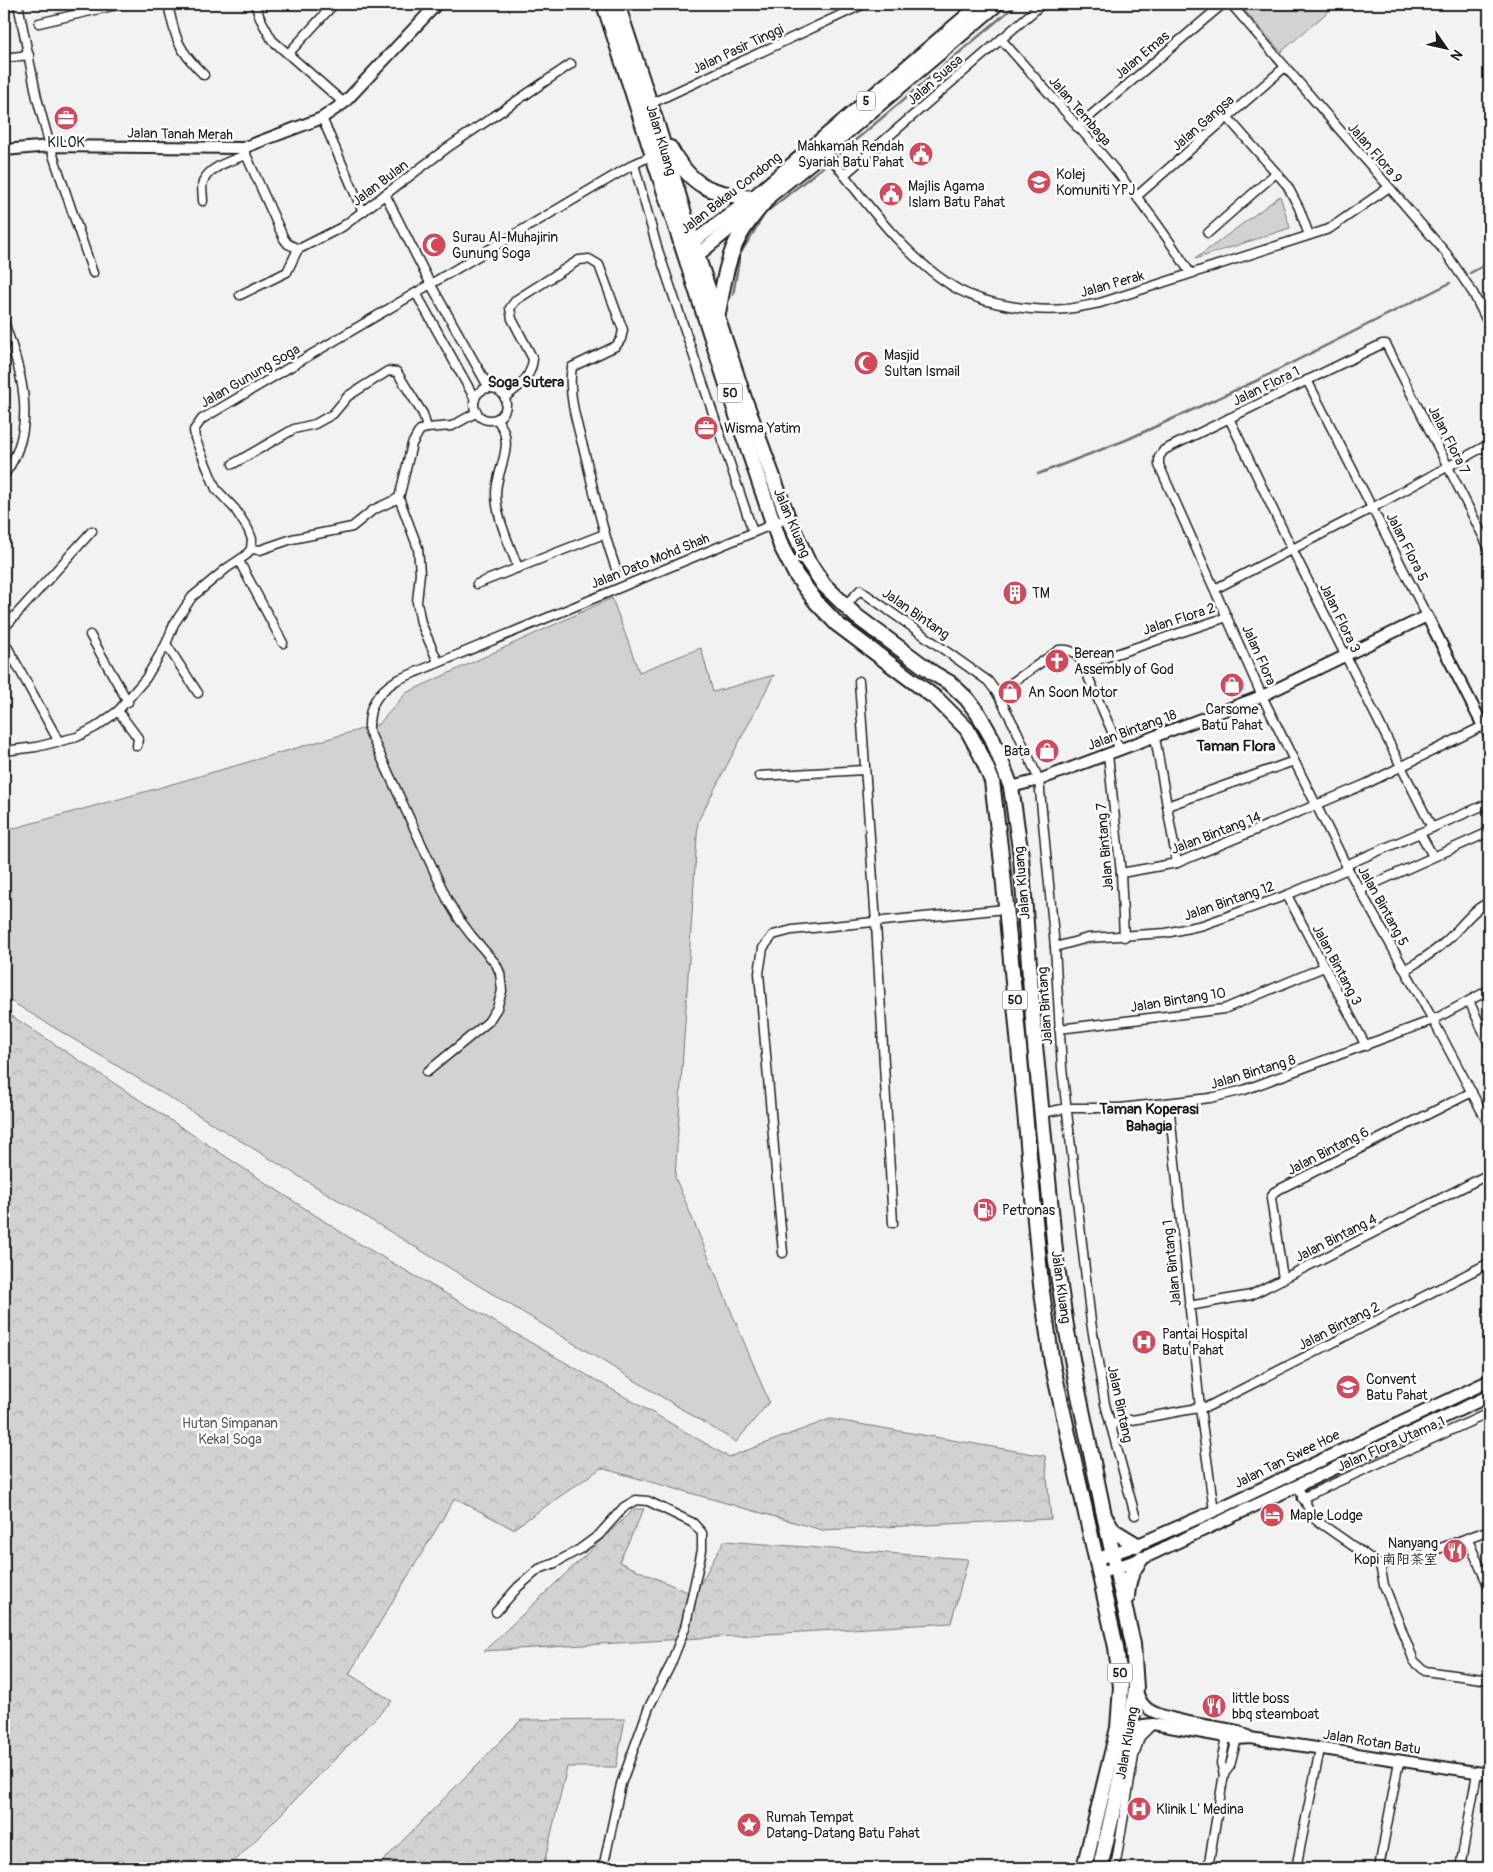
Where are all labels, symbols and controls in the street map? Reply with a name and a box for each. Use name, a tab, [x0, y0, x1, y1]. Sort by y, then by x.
street label: Jalan Pasir Tinggi	[690, 20, 787, 78]
north arrow	[1420, 22, 1470, 72]
street label: Jalan Emas	[1111, 27, 1173, 83]
text: N	[1447, 46, 1466, 64]
street label: Jalan Suasa	[904, 51, 966, 109]
street label: Jalan Tembaga	[1045, 73, 1115, 149]
street label: Jalan Gangsa	[1168, 91, 1238, 155]
road number: 5	[857, 92, 875, 110]
street label: Jalan Kluang	[642, 102, 680, 178]
office icon: KILOK	[53, 105, 79, 131]
street label: Jalan Flora 9	[1344, 119, 1406, 187]
street label: Jalan Tanah Merah	[127, 125, 233, 143]
place label: KILOK	[47, 134, 85, 151]
place label: Mahkamah Rendah Syariah Batu Pahat	[797, 138, 904, 171]
public building icon: Mahkamah Rendah Syariah Batu Pahat	[908, 141, 934, 167]
street label: Jalan Bakau Condong	[677, 148, 785, 238]
street label: Jalan Bulan	[349, 156, 411, 210]
place label: Kolej Komuniti YPJ	[1056, 166, 1135, 199]
school or university icon: Kolej Komuniti YPJ	[1026, 169, 1052, 195]
place label: Majlis Agama Islam Batu Pahat	[908, 178, 1006, 211]
public building icon: Majlis Agama Islam Batu Pahat	[878, 181, 904, 207]
place label: Surau Al-Muhajirin Gunung Soga	[452, 229, 558, 262]
mosque icon: Surau Al-Muhajirin Gunung Soga	[421, 232, 447, 258]
street label: Jalan Perak	[1078, 267, 1146, 301]
street label: Jalan Gunung Soga	[197, 341, 303, 411]
place label: Masjid Sultan Ismail	[884, 347, 960, 380]
mosque icon: Masjid Sultan Ismail	[853, 350, 879, 376]
street label: Jalan Flora 1	[1230, 362, 1302, 410]
district label: Soga Sutera	[488, 373, 564, 392]
road number: 50	[718, 383, 742, 402]
street label: Jalan Flora 7	[1424, 403, 1474, 478]
office icon: Wisma Yatim	[693, 415, 719, 441]
place label: Wisma Yatim	[724, 420, 801, 437]
street label: Jalan Kluang	[770, 486, 814, 560]
street label: Jalan Flora 5	[1382, 510, 1432, 584]
street label: Jalan Dato Mohd Shah	[588, 529, 712, 593]
building icon: TM	[1002, 580, 1028, 606]
street label: Jalan Flora 3	[1316, 580, 1364, 656]
street label: Jalan Bintang	[879, 585, 953, 643]
place label: TM	[1032, 585, 1050, 602]
street label: Jalan Flora 2	[1141, 599, 1218, 639]
street label: Jalan Flora	[1238, 622, 1280, 688]
place label: Berean Assembly of God	[1074, 645, 1174, 678]
church icon: Berean Assembly of God	[1044, 648, 1070, 674]
shop icon: Carsome Batu Pahat	[1219, 672, 1245, 698]
shop icon: An Soon Motor	[997, 679, 1023, 705]
place label: An Soon Motor	[1028, 684, 1118, 701]
place label: Carsome Batu Pahat	[1201, 701, 1263, 734]
street label: Jalan Bintang 18	[1085, 706, 1179, 754]
district label: Taman Flora	[1196, 737, 1276, 756]
shop icon: Bata	[1034, 738, 1060, 764]
place label: Bata	[1004, 743, 1030, 760]
street label: Jalan Bintang 7	[1093, 801, 1117, 892]
street label: Jalan Bintang 14	[1169, 808, 1263, 858]
street label: Jalan Kluang	[1010, 846, 1034, 920]
street label: Jalan Bintang 5	[1354, 863, 1412, 949]
street label: Jalan Bintang 12	[1181, 877, 1277, 924]
street label: Jalan Bintang 3	[1309, 922, 1366, 1009]
street label: Jalan Bintang	[1034, 966, 1056, 1046]
street label: Jalan Bintang 10	[1129, 984, 1227, 1016]
road number: 50	[1002, 990, 1028, 1010]
street label: Jalan Bintang 8	[1208, 1051, 1298, 1093]
district label: Taman Koperasi Bahagia	[1098, 1100, 1199, 1136]
street label: Jalan Bintang 6	[1284, 1123, 1372, 1179]
fuel station icon: Petronas	[972, 1197, 998, 1223]
place label: Petronas	[1002, 1202, 1056, 1219]
street label: Jalan Bintang 4	[1292, 1210, 1380, 1266]
street label: Jalan Bintang 1	[1159, 1219, 1185, 1307]
street label: Jalan Kluang	[1047, 1249, 1075, 1325]
street label: Jalan Bintang 2	[1295, 1298, 1383, 1354]
place label: Pantai Hospital Batu Pahat	[1162, 1326, 1248, 1359]
hospital icon: Pantai Hospital Batu Pahat	[1131, 1329, 1157, 1355]
street label: Jalan Bintang	[1104, 1364, 1136, 1444]
place label: Convent Batu Pahat	[1366, 1371, 1428, 1404]
school or university icon: Convent Batu Pahat	[1335, 1374, 1361, 1400]
street label: Jalan Flora Utama 1	[1334, 1413, 1448, 1475]
park label: Hutan Simpanan Kekal Soga	[182, 1415, 278, 1448]
street label: Jalan Tan Swee Hoe	[1231, 1426, 1343, 1492]
hotel icon: Maple Lodge	[1259, 1502, 1285, 1528]
place label: Maple Lodge	[1290, 1507, 1363, 1524]
place label: Nanyang Kopi 南阳茶室	[1354, 1535, 1438, 1568]
restaurant icon: Nanyang Kopi 南阳茶室	[1442, 1538, 1468, 1564]
road number: 50	[1108, 1664, 1132, 1682]
place label: little boss bbq steamboat	[1232, 1690, 1320, 1723]
restaurant icon: little boss bbq steamboat	[1201, 1693, 1227, 1719]
street label: Jalan Kluang	[1112, 1705, 1142, 1781]
street label: Jalan Rotan Batu	[1322, 1726, 1422, 1758]
hospital icon: Klinik L' Medina	[1126, 1796, 1152, 1822]
place label: Klinik L' Medina	[1156, 1801, 1244, 1818]
place label: Rumah Tempat Datang-Datang Batu Pahat	[766, 1809, 920, 1842]
place icon: Rumah Tempat Datang-Datang Batu Pahat	[736, 1812, 762, 1838]

